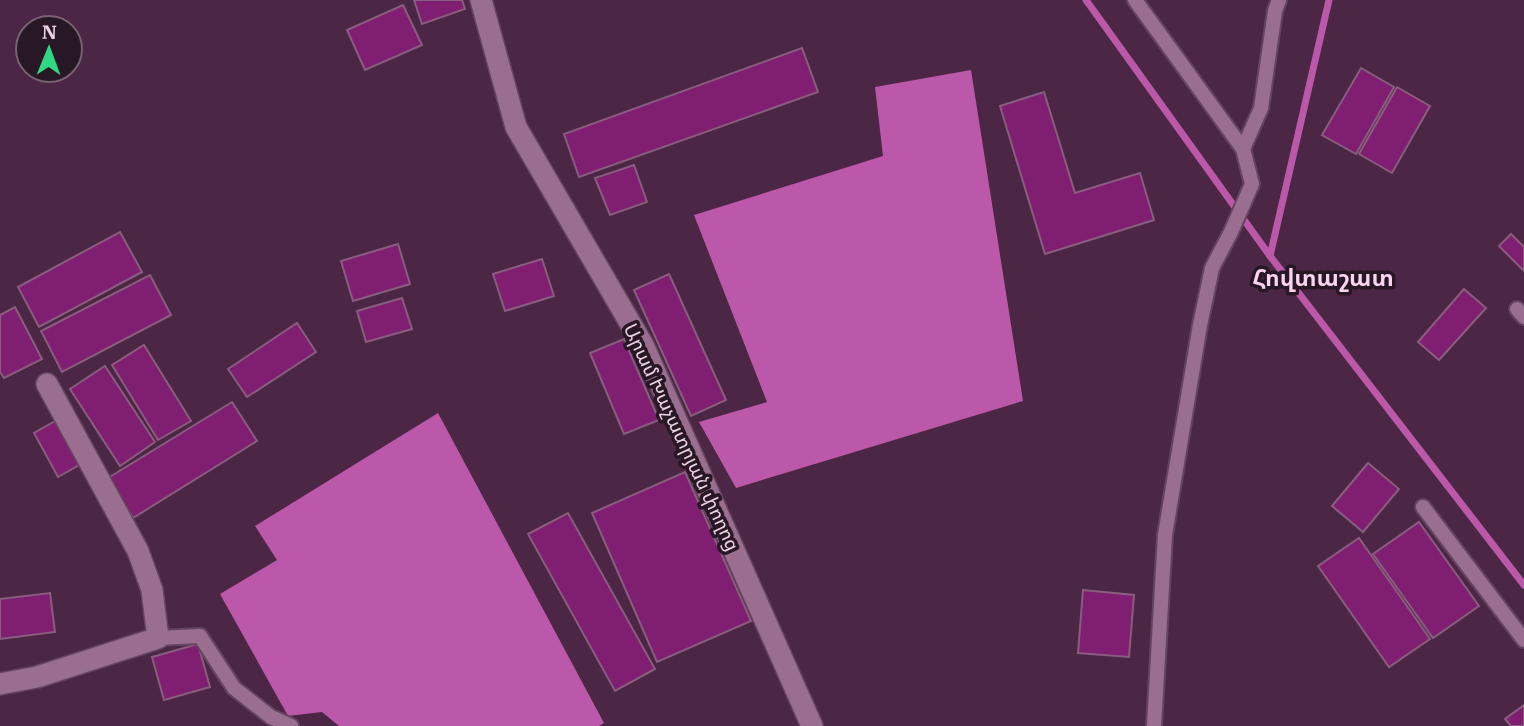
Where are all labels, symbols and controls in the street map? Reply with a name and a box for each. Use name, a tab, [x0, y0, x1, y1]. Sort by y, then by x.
north arrow	[14, 14, 84, 84]
text: N	[42, 20, 57, 44]
district label: Հովտաշատ	[1252, 262, 1394, 292]
street label: Արամ Խաչատրյան փողոց	[619, 320, 745, 554]

